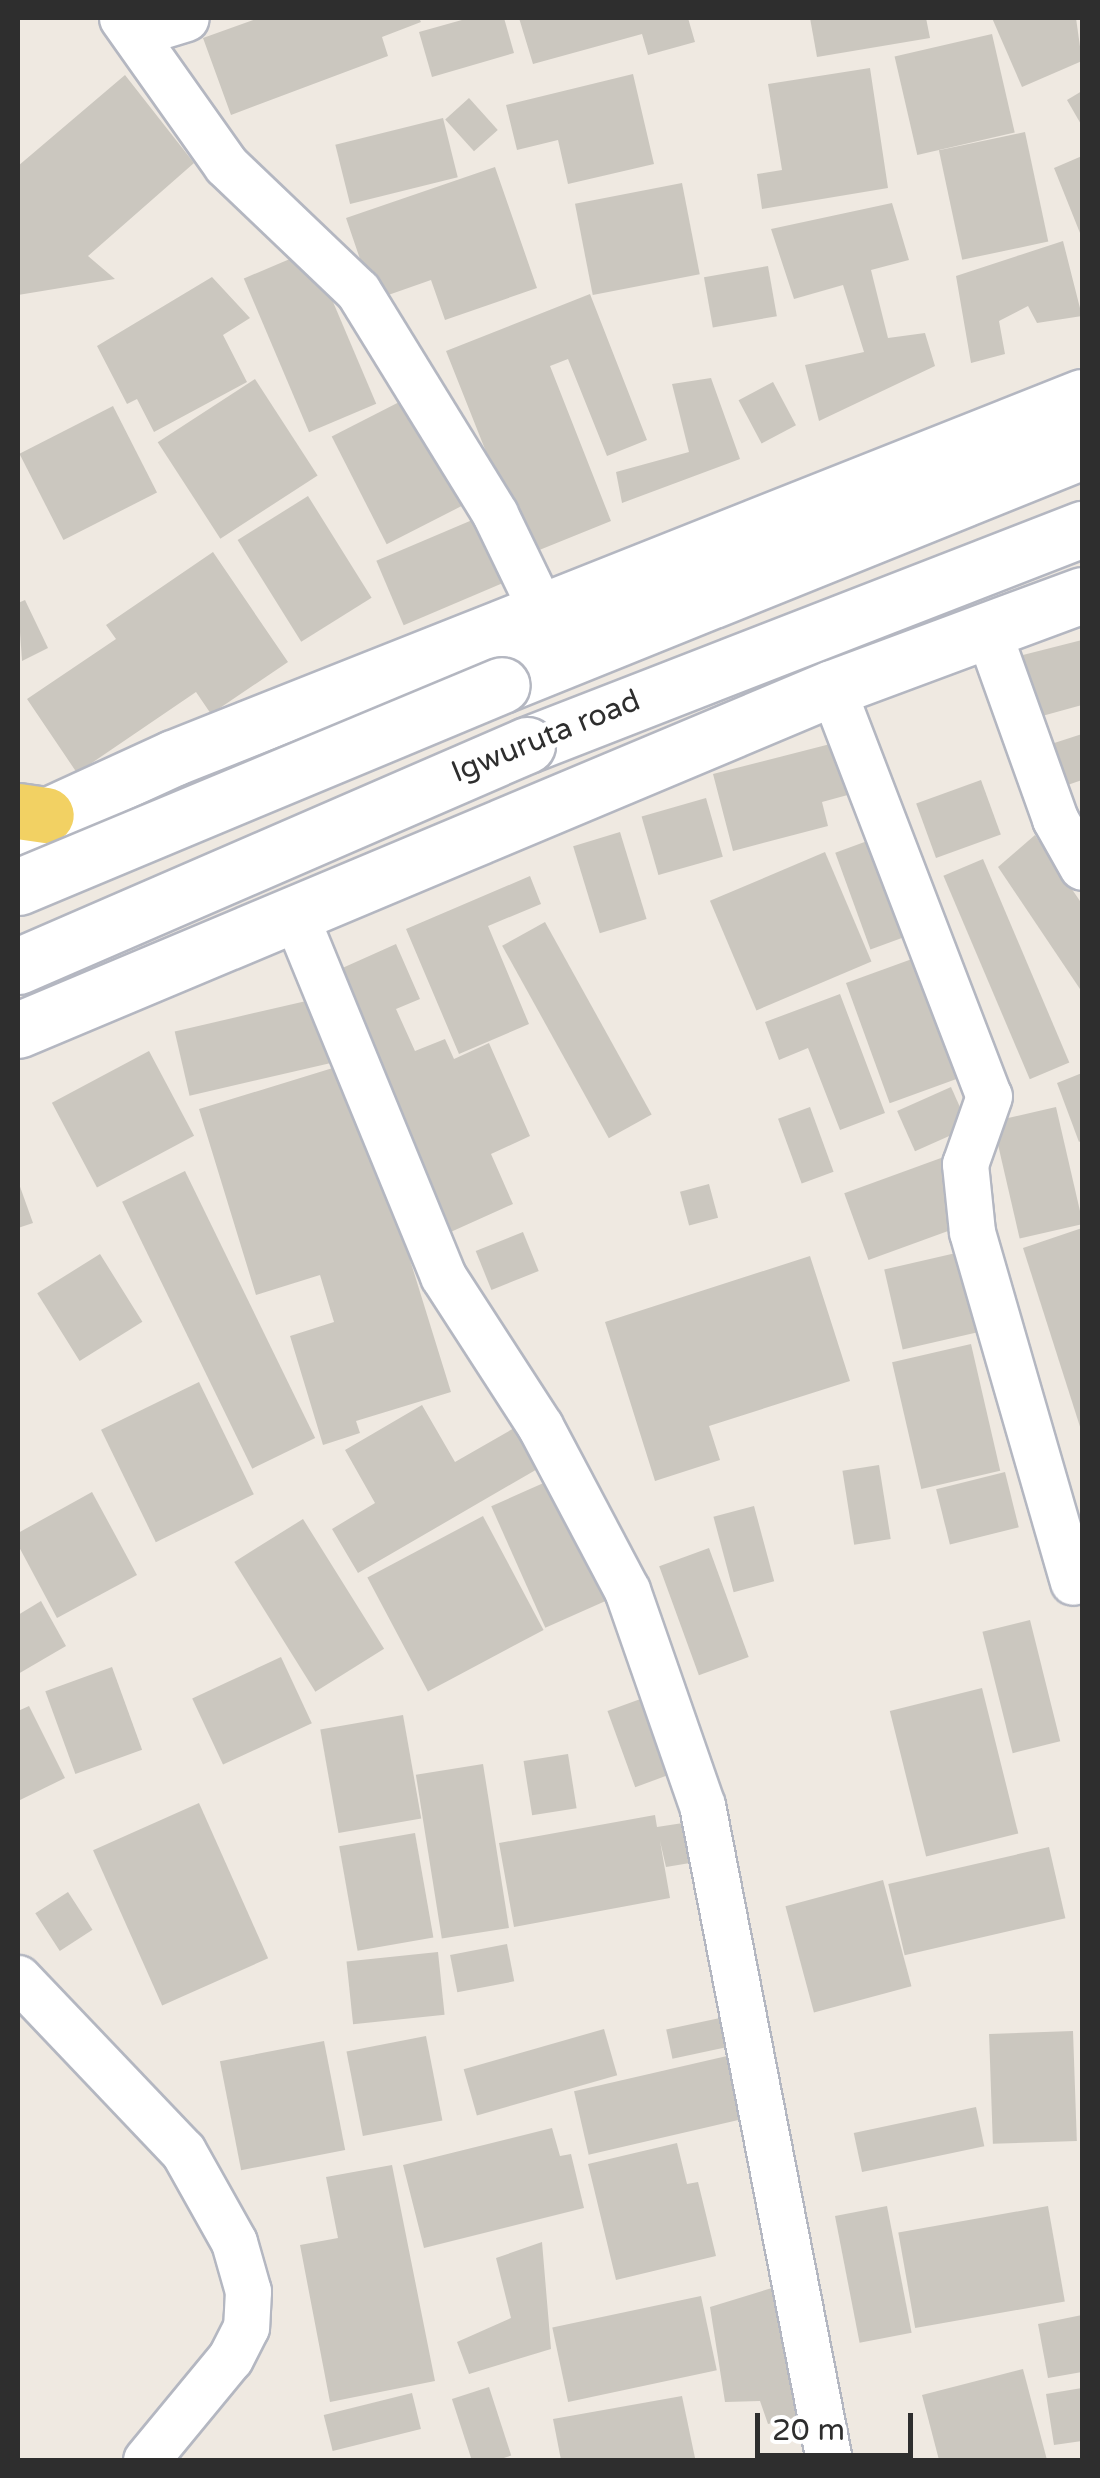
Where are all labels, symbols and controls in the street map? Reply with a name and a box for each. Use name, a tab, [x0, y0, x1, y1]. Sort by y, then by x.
street label: Igwuruta road	[447, 683, 645, 791]
scale bar	[760, 2393, 918, 2455]
text: 20 m	[772, 2412, 845, 2449]

